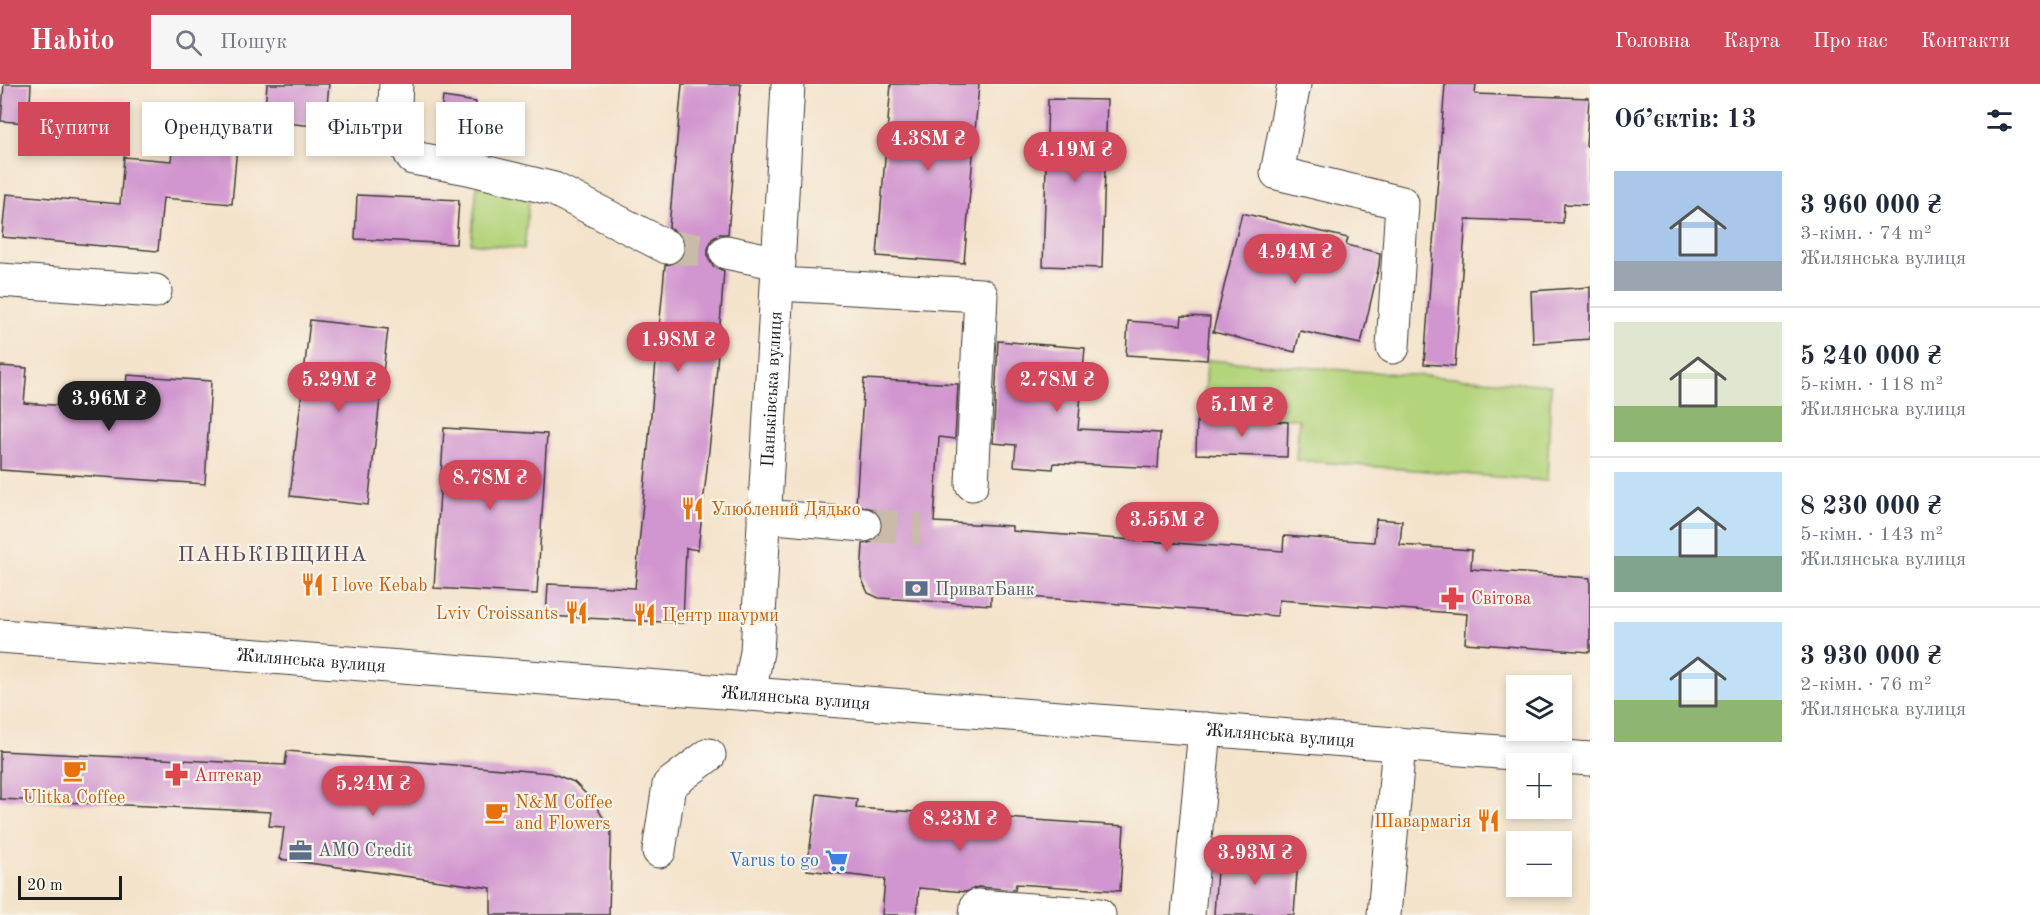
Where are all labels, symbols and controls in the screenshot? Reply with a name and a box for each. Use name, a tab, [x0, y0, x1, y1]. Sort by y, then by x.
search box	[151, 15, 571, 69]
icon: search	[172, 26, 205, 59]
text: Habito	[30, 28, 115, 56]
text: Пошук	[220, 31, 287, 53]
text: Головна	[1615, 31, 1690, 52]
text: Карта	[1723, 31, 1780, 52]
text: Про нас	[1813, 31, 1888, 52]
text: Контакти	[1921, 31, 2010, 52]
chip: Купити	[18, 102, 130, 156]
chip: Орендувати	[142, 102, 294, 156]
chip: Фільтри	[306, 102, 424, 156]
chip: Нове	[436, 102, 525, 156]
icon: filters	[1983, 104, 2016, 137]
text: Об’єктів: 13	[1614, 107, 1756, 133]
pin: 4.38M ₴	[873, 121, 983, 172]
text: 4.38M ₴	[891, 130, 965, 150]
pin: 4.19M ₴	[1020, 132, 1130, 183]
text: 4.19M ₴	[1038, 141, 1112, 161]
text: 3 960 000 ₴	[1800, 193, 1942, 219]
icon: home	[1662, 195, 1734, 267]
text: 3-кімн. · 74 m²	[1800, 224, 1932, 244]
pin: 4.94M ₴	[1240, 234, 1350, 285]
text: 4.94M ₴	[1258, 243, 1332, 263]
text: Жилянська вулиця	[1800, 249, 1966, 269]
street label: Паньківська вулиця	[759, 311, 786, 468]
pin: 1.98M ₴	[623, 322, 733, 373]
text: 1.98M ₴	[641, 331, 715, 351]
text: 5 240 000 ₴	[1800, 344, 1942, 370]
icon: home	[1662, 346, 1734, 418]
pin: 5.29M ₴	[284, 362, 394, 413]
pin: 2.78M ₴	[1002, 362, 1112, 413]
text: 5.29M ₴	[302, 371, 376, 391]
text: 2.78M ₴	[1020, 371, 1094, 391]
text: 5-кімн. · 118 m²	[1800, 375, 1943, 395]
pin: 3.96M ₴	[54, 381, 164, 432]
pin: 5.1M ₴	[1193, 387, 1291, 438]
text: 3.96M ₴	[72, 390, 146, 410]
text: 5.1M ₴	[1210, 396, 1274, 416]
text: Жилянська вулиця	[1800, 400, 1966, 420]
pin: 8.78M ₴	[435, 460, 545, 511]
text: 8.78M ₴	[453, 469, 527, 489]
text: 8 230 000 ₴	[1800, 494, 1942, 520]
restaurant icon: Улюблений Дядько	[680, 496, 706, 522]
icon: home	[1662, 496, 1734, 568]
place label: Улюблений Дядько	[711, 501, 861, 519]
pin: 3.55M ₴	[1112, 502, 1222, 553]
text: 3.55M ₴	[1130, 511, 1204, 531]
text: 5-кімн. · 143 m²	[1800, 525, 1943, 545]
district label: ПАНЬКІВЩИНА	[178, 545, 368, 566]
text: Жилянська вулиця	[1800, 550, 1966, 570]
restaurant icon: I love Kebab	[300, 572, 326, 598]
bank icon: ПриватБанк	[904, 576, 930, 602]
place label: I love Kebab	[331, 577, 427, 595]
place label: ПриватБанк	[935, 581, 1035, 599]
pharmacy icon: Світова	[1440, 585, 1466, 611]
place label: Світова	[1471, 590, 1532, 608]
restaurant icon: Lviv Croissants	[563, 600, 589, 626]
restaurant icon: Центр шаурми	[631, 602, 657, 628]
place label: Lviv Croissants	[435, 605, 558, 623]
place label: Центр шаурми	[662, 607, 779, 625]
text: 3 930 000 ₴	[1800, 644, 1942, 670]
street label: Жилянська вулиця	[236, 646, 386, 676]
icon: home	[1662, 646, 1734, 718]
map controls	[1506, 675, 1572, 897]
button: layers	[1506, 675, 1572, 741]
text: 2-кімн. · 76 m²	[1800, 675, 1932, 695]
street label: Жилянська вулиця	[720, 684, 871, 713]
text: Жилянська вулиця	[1800, 700, 1966, 720]
street label: Жилянська вулиця	[1205, 721, 1355, 751]
button: +	[1506, 753, 1572, 819]
cafe icon: Ulitka Coffee	[61, 758, 87, 784]
pharmacy icon: Аптекар	[163, 762, 189, 788]
pin: 5.24M ₴	[318, 766, 428, 817]
place label: Аптекар	[194, 767, 262, 785]
text: 5.24M ₴	[336, 775, 410, 795]
place label: Ulitka Coffee	[23, 789, 125, 807]
place label: N&M Coffee and Flowers	[515, 794, 613, 833]
cafe icon: N&M Coffee and Flowers	[484, 799, 510, 825]
pin: 8.23M ₴	[905, 801, 1015, 852]
restaurant icon: Шавармагія	[1476, 808, 1502, 834]
text: 8.23M ₴	[923, 810, 997, 830]
place label: Шавармагія	[1374, 813, 1471, 831]
button: −	[1506, 831, 1572, 897]
pin: 3.93M ₴	[1200, 835, 1310, 886]
office icon: AMO Credit	[287, 837, 313, 863]
place label: AMO Credit	[318, 842, 413, 860]
text: 3.93M ₴	[1218, 844, 1292, 864]
supermarket icon: Varus to go	[824, 847, 850, 873]
place label: Varus to go	[729, 852, 819, 870]
scale bar	[18, 873, 122, 900]
text: 20 m	[27, 878, 63, 894]

